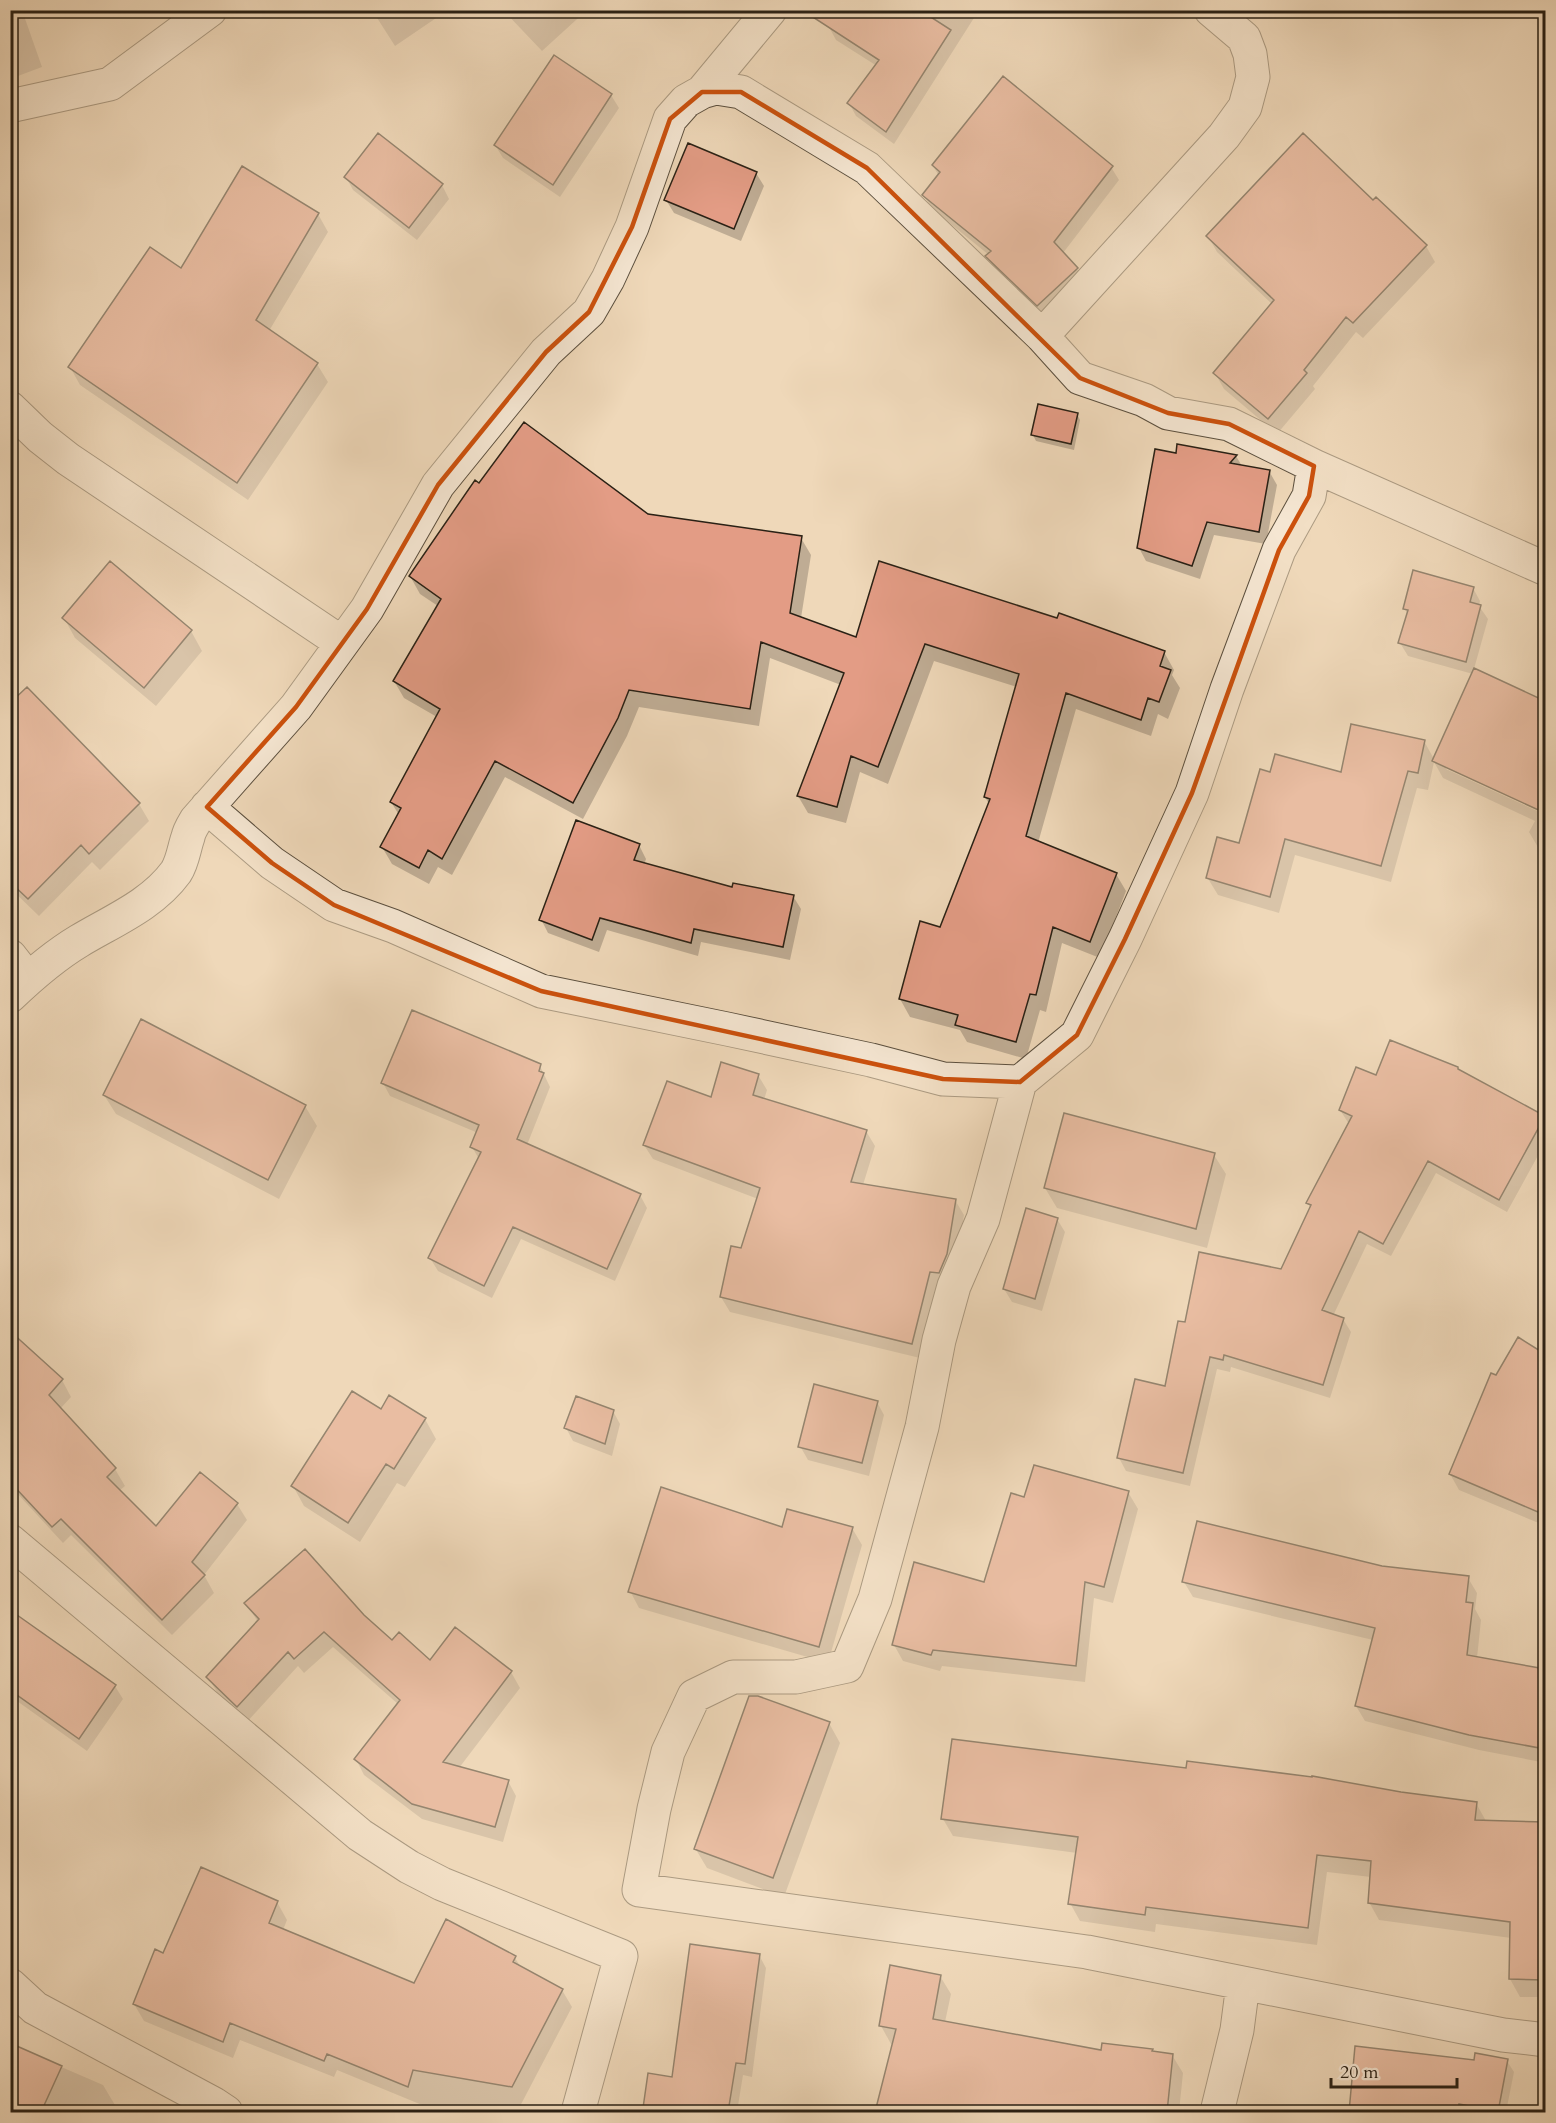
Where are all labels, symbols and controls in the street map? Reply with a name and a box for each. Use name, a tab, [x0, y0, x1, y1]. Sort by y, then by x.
scale bar	[1331, 2051, 1457, 2089]
text: 20 m	[1340, 2060, 1379, 2085]

